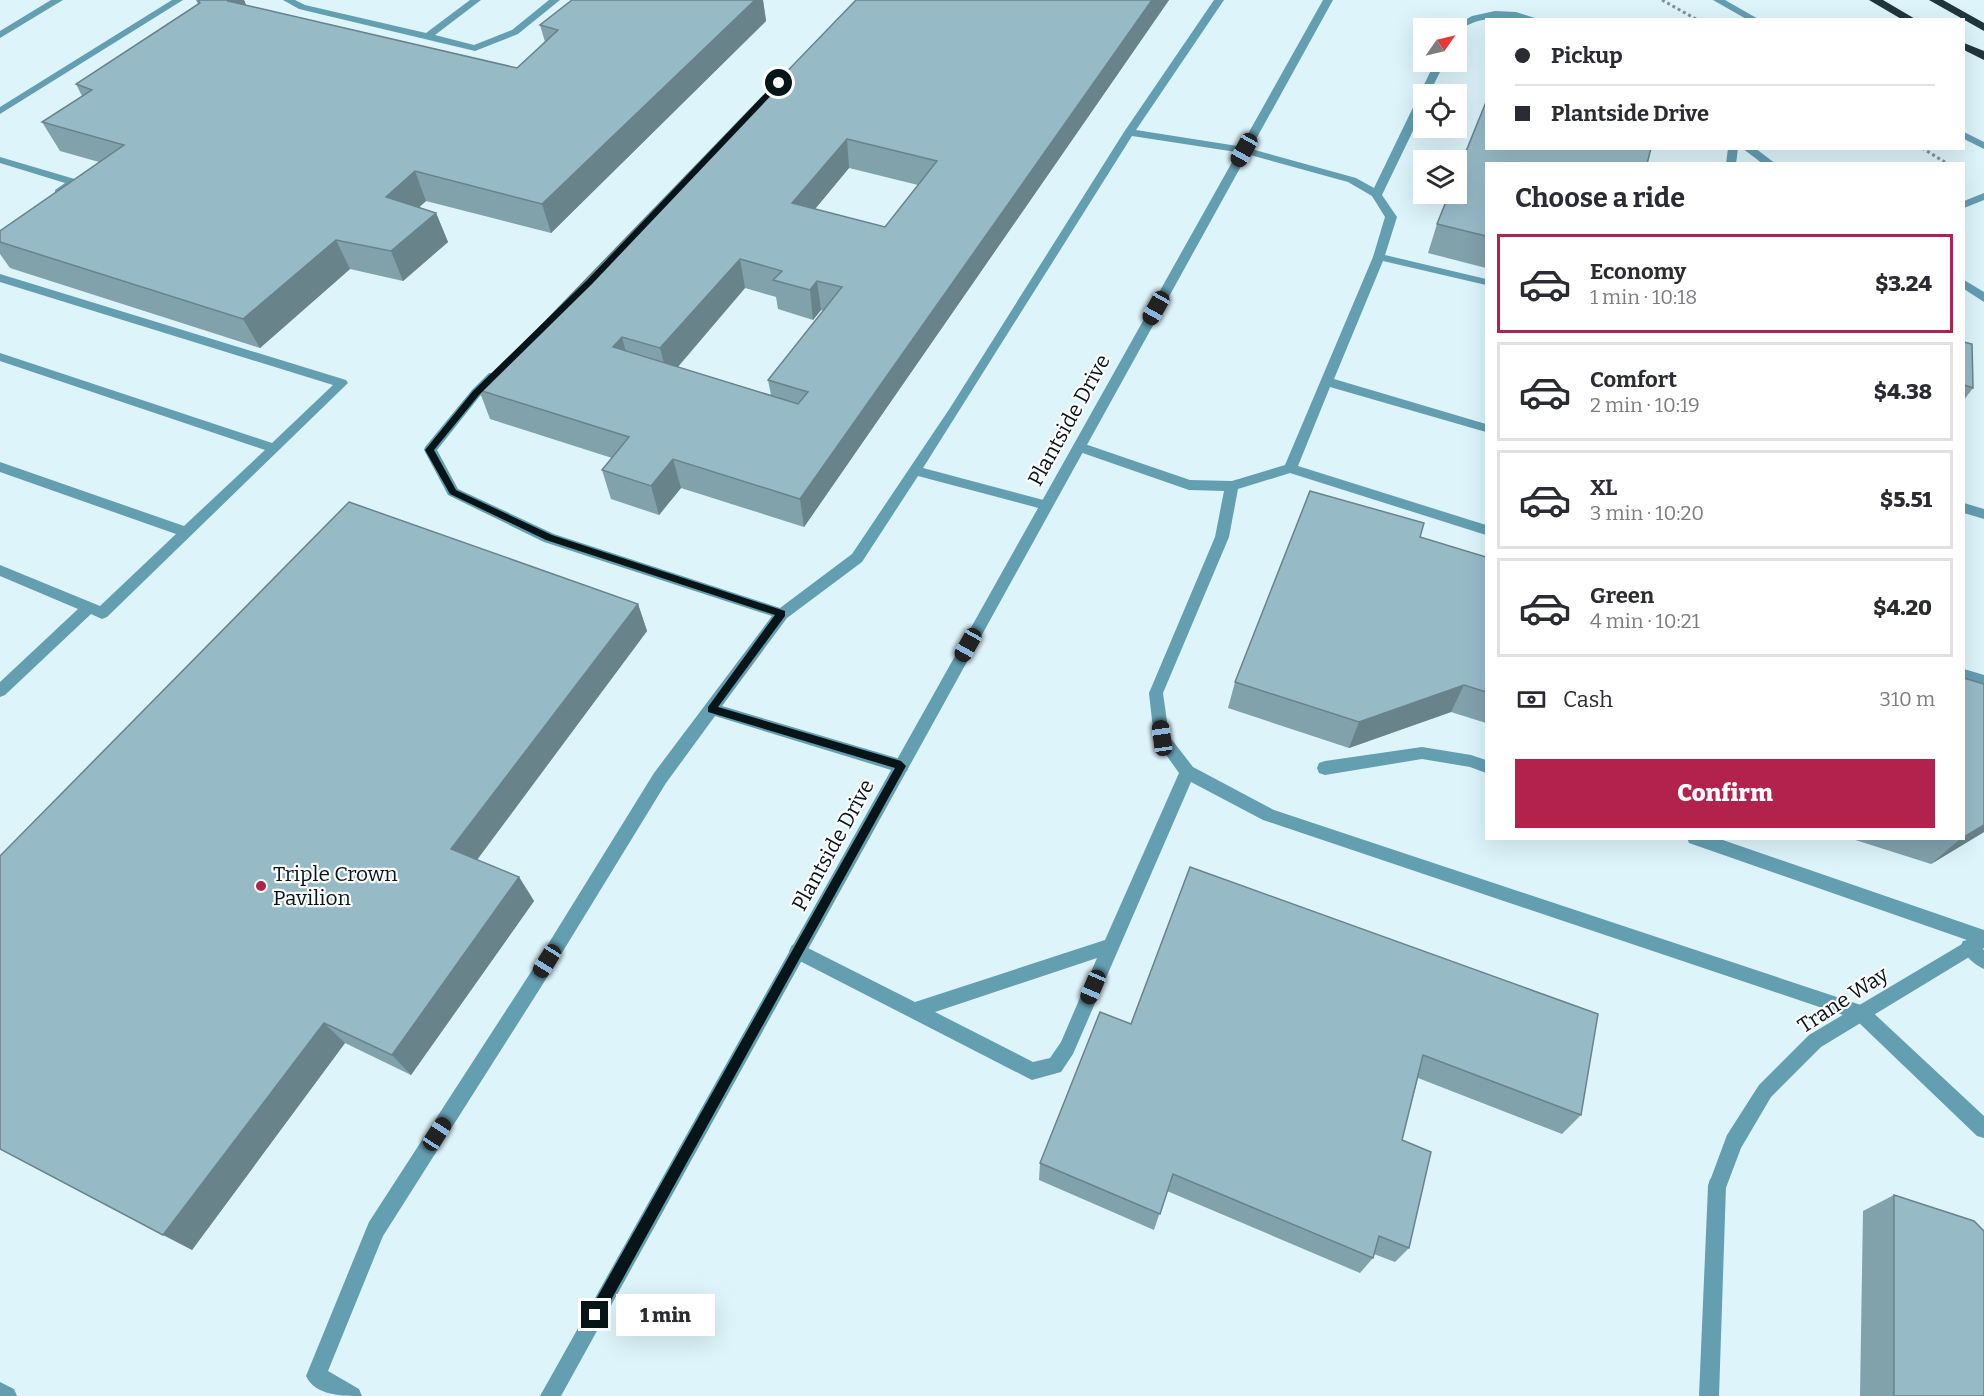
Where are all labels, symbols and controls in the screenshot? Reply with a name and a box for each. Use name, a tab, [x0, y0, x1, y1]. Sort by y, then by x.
north arrow	[1413, 18, 1467, 72]
map controls	[1413, 18, 1467, 204]
text: Pickup	[1551, 42, 1623, 69]
route start	[765, 69, 792, 96]
button: locate	[1413, 84, 1467, 138]
text: Plantside Drive	[1551, 100, 1709, 127]
car	[1227, 130, 1261, 170]
button: layers	[1413, 150, 1467, 204]
text: Choose a ride	[1515, 182, 1685, 214]
icon: car	[1518, 257, 1572, 311]
text: Economy	[1590, 258, 1686, 285]
text: $3.24	[1875, 270, 1932, 297]
text: 1 min · 10:18	[1590, 285, 1697, 309]
car	[1139, 288, 1173, 328]
street label: Plantside Drive	[1022, 350, 1116, 490]
icon: car	[1518, 365, 1572, 419]
text: Comfort	[1590, 366, 1677, 393]
text: $4.38	[1874, 378, 1932, 405]
text: 2 min · 10:19	[1590, 393, 1700, 417]
icon: car	[1518, 473, 1572, 527]
text: XL	[1590, 474, 1617, 501]
text: $5.51	[1880, 486, 1932, 513]
text: 3 min · 10:20	[1590, 501, 1704, 525]
icon: car	[1518, 581, 1572, 635]
text: Green	[1590, 582, 1654, 609]
text: $4.20	[1873, 594, 1932, 621]
text: 4 min · 10:21	[1590, 609, 1700, 633]
car	[951, 625, 985, 665]
icon: cash	[1515, 683, 1548, 716]
text: Cash	[1563, 686, 1613, 713]
text: 310 m	[1880, 687, 1935, 711]
car	[1151, 719, 1173, 757]
button: Confirm	[1515, 759, 1935, 828]
street label: Plantside Drive	[786, 775, 880, 915]
place label: Triple Crown Pavilion	[273, 861, 398, 911]
marker: Triple Crown Pavilion	[254, 879, 268, 893]
car	[530, 941, 564, 981]
street label: Trane Way	[1793, 961, 1894, 1039]
car	[1078, 967, 1108, 1007]
car	[420, 1114, 454, 1154]
callout: 1 min	[616, 1294, 715, 1336]
route end	[581, 1301, 608, 1328]
text: 1 min	[640, 1303, 691, 1327]

